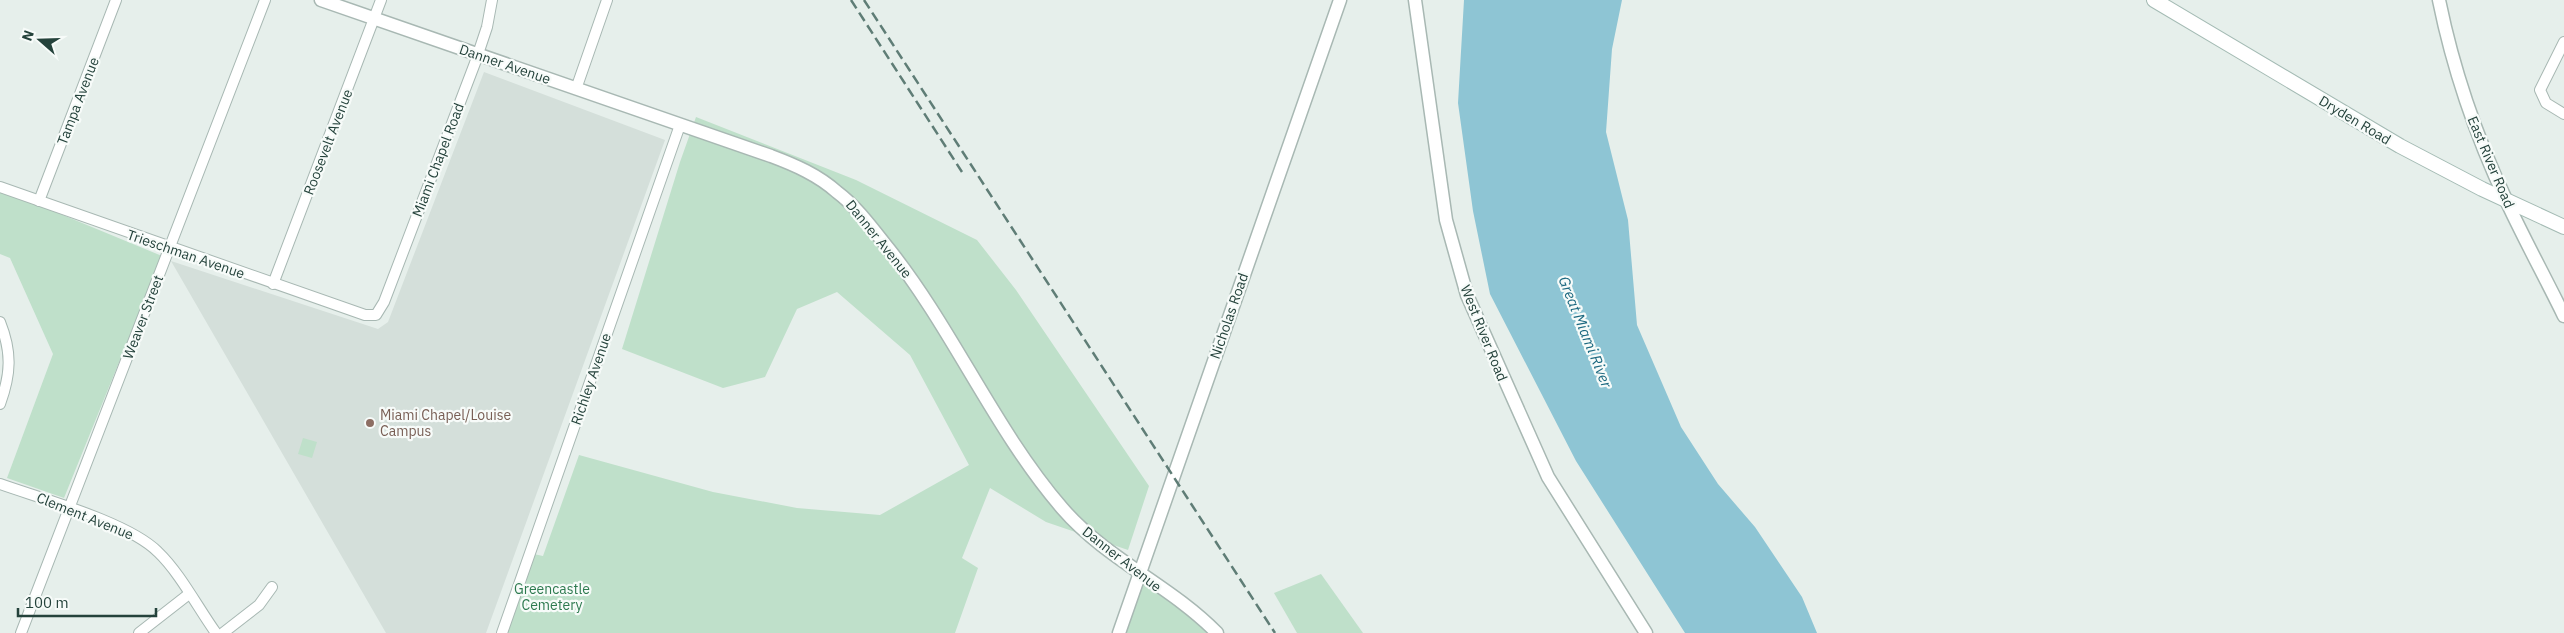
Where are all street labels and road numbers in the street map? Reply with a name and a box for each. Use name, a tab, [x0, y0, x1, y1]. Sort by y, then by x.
street label: Danner Avenue	[457, 40, 553, 88]
street label: Tampa Avenue	[53, 54, 103, 147]
street label: Roosevelt Avenue	[300, 86, 357, 198]
street label: Dryden Road	[2316, 91, 2394, 149]
street label: Miami Chapel Road	[408, 100, 468, 220]
street label: East River Road	[2464, 113, 2518, 211]
street label: Danner Avenue	[842, 196, 916, 282]
street label: Trieschman Avenue	[125, 225, 247, 283]
street label: Nicholas Road	[1206, 271, 1252, 361]
street label: Weaver Street	[119, 272, 167, 362]
street label: West River Road	[1456, 282, 1512, 384]
street label: Richley Avenue	[567, 330, 615, 427]
street label: Clement Avenue	[34, 488, 136, 544]
street label: Danner Avenue	[1079, 522, 1165, 596]

